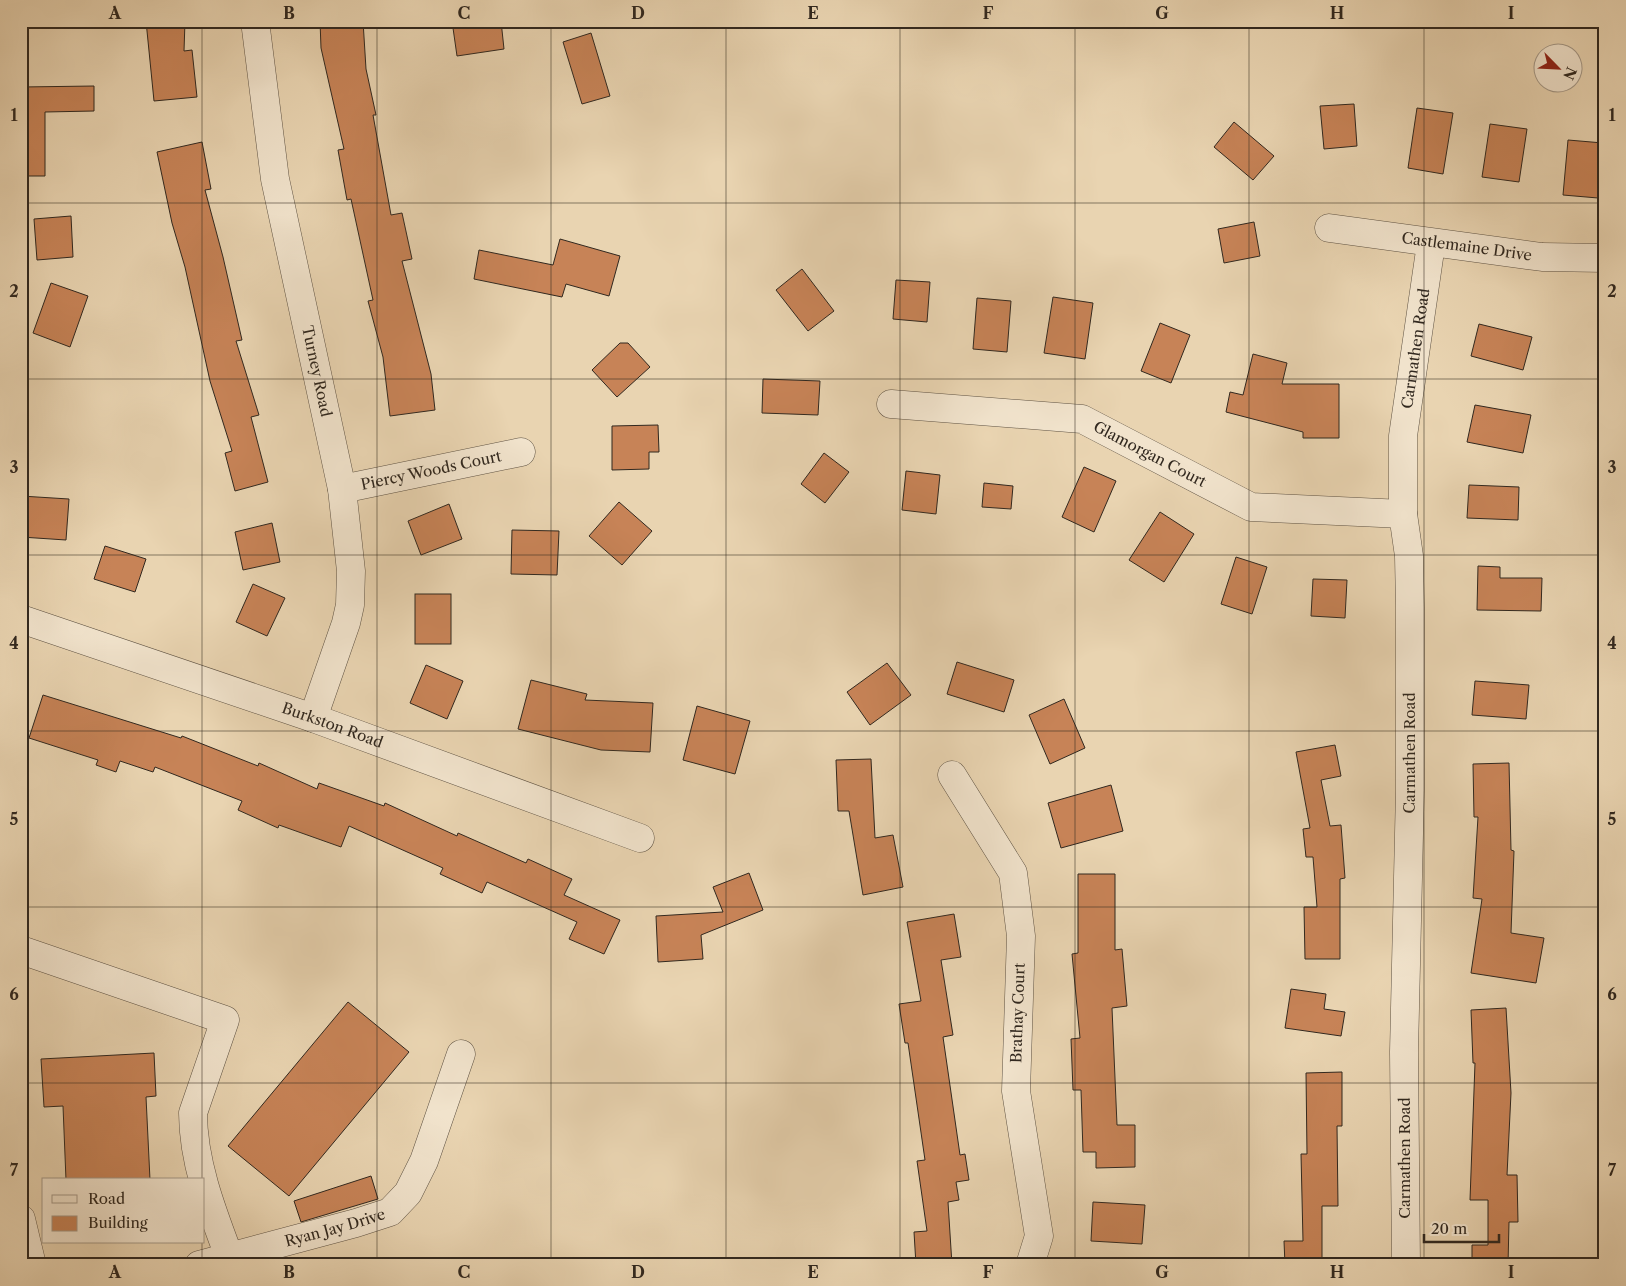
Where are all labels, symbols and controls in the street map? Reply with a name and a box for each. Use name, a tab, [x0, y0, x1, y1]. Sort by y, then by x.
text: A	[108, 3, 122, 23]
text: B	[283, 3, 295, 23]
text: C	[458, 3, 470, 23]
text: D	[631, 3, 645, 23]
text: E	[807, 3, 819, 23]
text: F	[983, 3, 994, 23]
text: G	[1155, 3, 1169, 23]
text: H	[1330, 3, 1344, 23]
text: I	[1508, 3, 1515, 23]
north arrow	[1534, 42, 1584, 92]
text: N	[1559, 64, 1581, 83]
text: 1	[10, 105, 18, 125]
text: 1	[1608, 105, 1616, 125]
street label: Castlemaine Drive	[1400, 228, 1533, 265]
text: 2	[9, 281, 19, 301]
text: 2	[1607, 281, 1617, 301]
street label: Carmathen Road	[1397, 287, 1433, 410]
street label: Turney Road	[298, 324, 336, 419]
street label: Glamorgan Court	[1090, 417, 1210, 491]
street label: Piercy Woods Court	[359, 446, 504, 494]
text: 3	[9, 457, 19, 477]
text: 3	[1607, 457, 1617, 477]
text: 4	[9, 633, 19, 653]
text: 4	[1607, 633, 1617, 653]
street label: Carmathen Road	[1399, 692, 1419, 814]
street label: Burkston Road	[279, 698, 386, 752]
text: 5	[10, 809, 19, 829]
text: 5	[1608, 809, 1617, 829]
street label: Brathay Court	[1006, 962, 1029, 1063]
text: 6	[9, 984, 19, 1004]
text: 6	[1607, 984, 1617, 1004]
street label: Carmathen Road	[1395, 1097, 1414, 1219]
text: 7	[10, 1160, 19, 1180]
text: 7	[1608, 1160, 1617, 1180]
legend	[42, 1178, 205, 1244]
text: Road	[88, 1189, 125, 1208]
street label: Ryan Jay Drive	[283, 1204, 387, 1251]
scale bar	[1424, 1211, 1498, 1243]
text: Building	[88, 1213, 148, 1232]
text: 20 m	[1431, 1219, 1467, 1238]
text: A	[108, 1262, 122, 1282]
text: B	[283, 1262, 295, 1282]
text: C	[458, 1262, 470, 1282]
text: D	[631, 1262, 645, 1282]
text: E	[807, 1262, 819, 1282]
text: F	[983, 1262, 994, 1282]
text: G	[1155, 1262, 1169, 1282]
text: H	[1330, 1262, 1344, 1282]
text: I	[1508, 1262, 1515, 1282]

